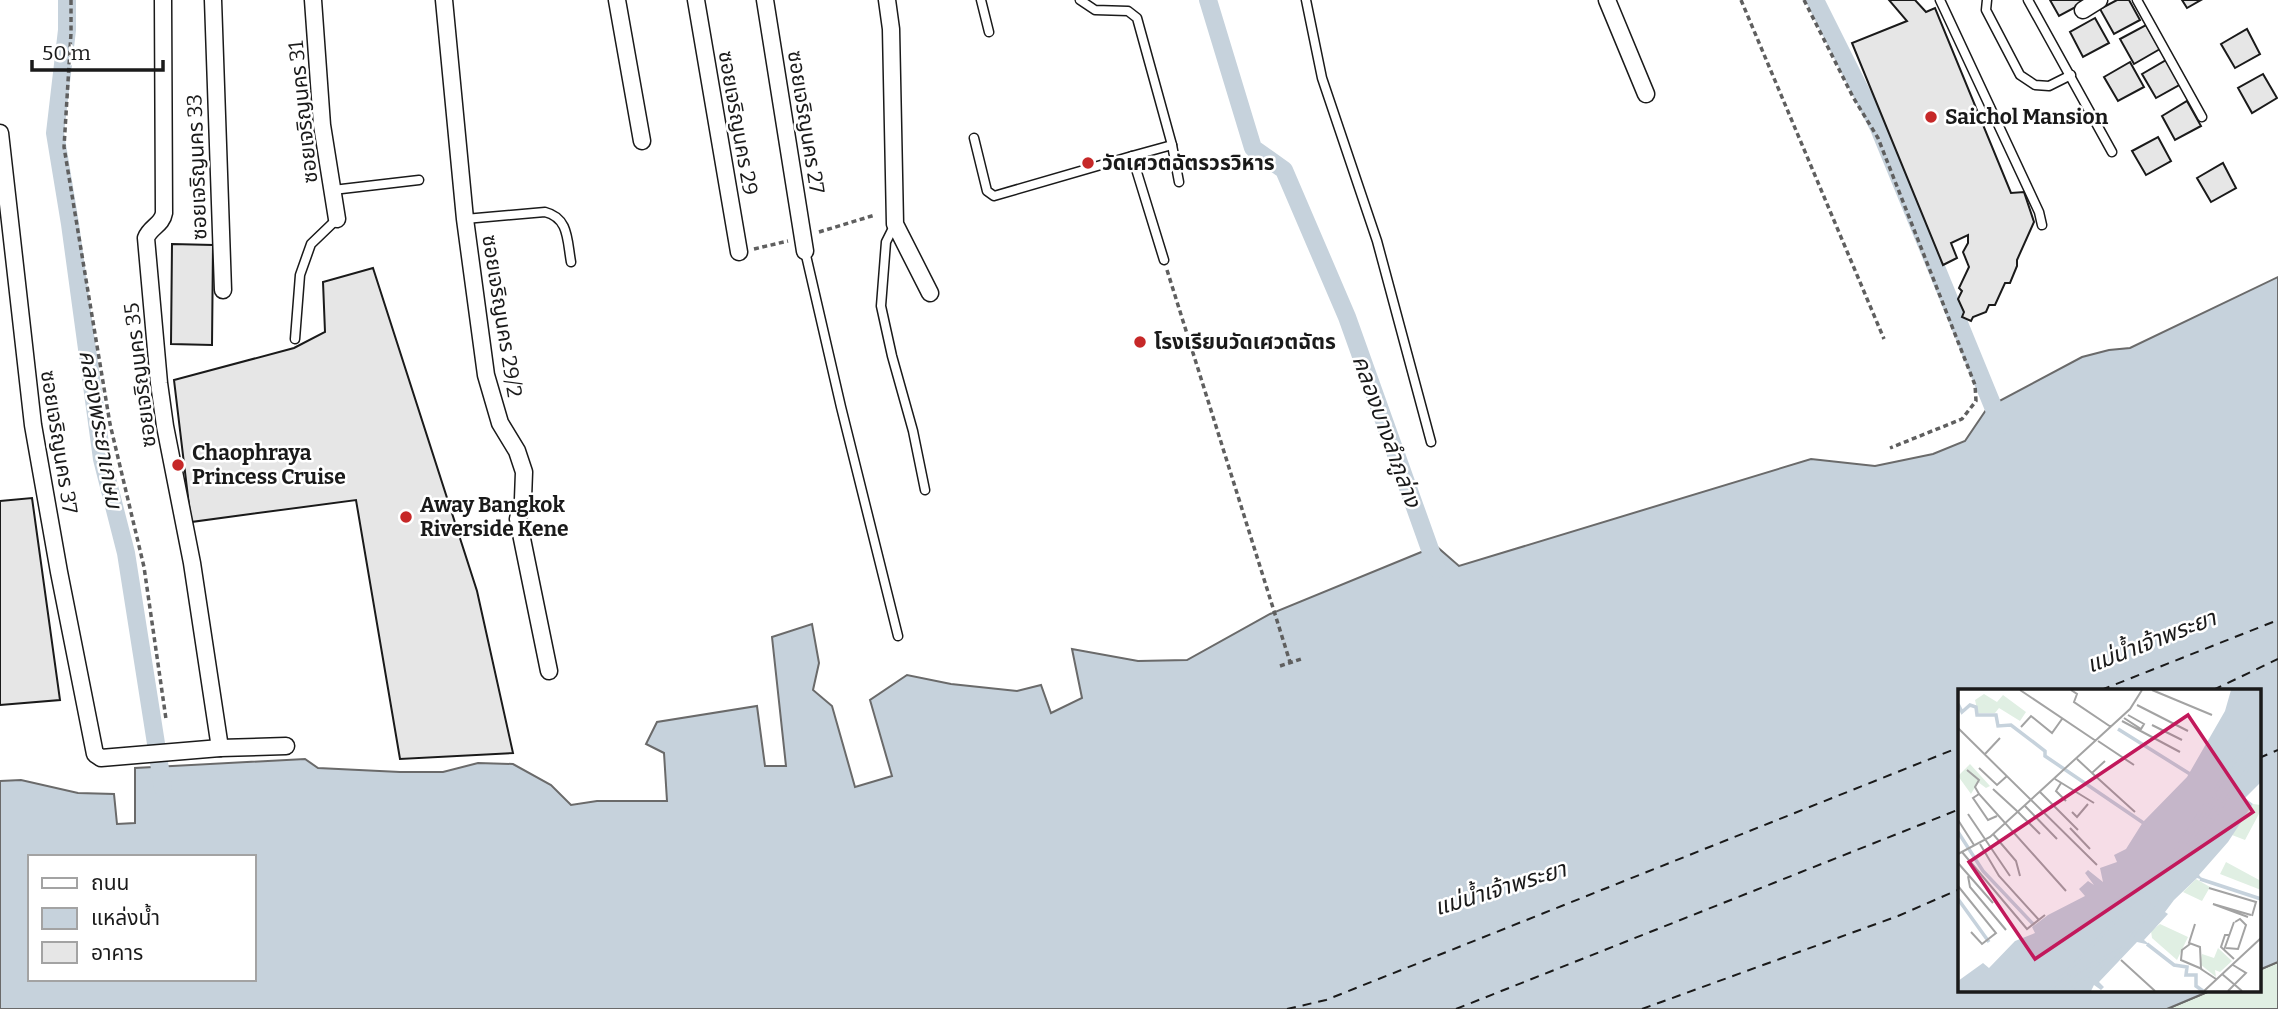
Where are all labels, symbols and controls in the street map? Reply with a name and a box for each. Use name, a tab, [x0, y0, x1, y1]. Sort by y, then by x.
scale bar	[32, 28, 163, 72]
street label: ซอยเจริญนคร 31	[283, 39, 323, 184]
text: 50 m	[42, 40, 91, 66]
street label: ซอยเจริญนคร 29	[712, 49, 764, 197]
street label: ซอยเจริญนคร 27	[782, 49, 830, 196]
street label: ซอยเจริญนคร 33	[181, 94, 213, 240]
place label: Saichol Mansion	[1945, 104, 2109, 130]
marker: Saichol Mansion	[1923, 109, 1939, 125]
place label: วัดเศวตฉัตรวรวิหาร	[1102, 150, 1275, 176]
marker: วัดเศวตฉัตรวรวิหาร	[1080, 155, 1096, 171]
street label: ซอยเจริญนคร 29/2	[476, 233, 528, 399]
street label: ซอยเจริญนคร 35	[118, 301, 162, 449]
place label: โรงเรียนวัดเศวตฉัตร	[1154, 329, 1336, 355]
marker: โรงเรียนวัดเศวตฉัตร	[1132, 334, 1148, 350]
water label: คลองพระยาเกษม	[73, 348, 129, 512]
water label: คลองบางลำภูล่าง	[1346, 351, 1428, 513]
street label: ซอยเจริญนคร 37	[35, 368, 83, 516]
place label: Chaophraya Princess Cruise	[192, 440, 346, 490]
marker: Chaophraya Princess Cruise	[170, 457, 186, 473]
place label: Away Bangkok Riverside Kene	[420, 492, 569, 542]
marker: Away Bangkok Riverside Kene	[398, 509, 414, 525]
water label: แม่น้ำเจ้าพระยา	[2082, 601, 2221, 678]
inset map	[1958, 689, 2260, 992]
water label: แม่น้ำเจ้าพระยา	[1430, 852, 1571, 921]
legend	[28, 855, 256, 981]
text: ถนน	[91, 870, 129, 896]
text: แหล่งน้ำ	[91, 903, 160, 931]
text: อาคาร	[91, 940, 143, 966]

